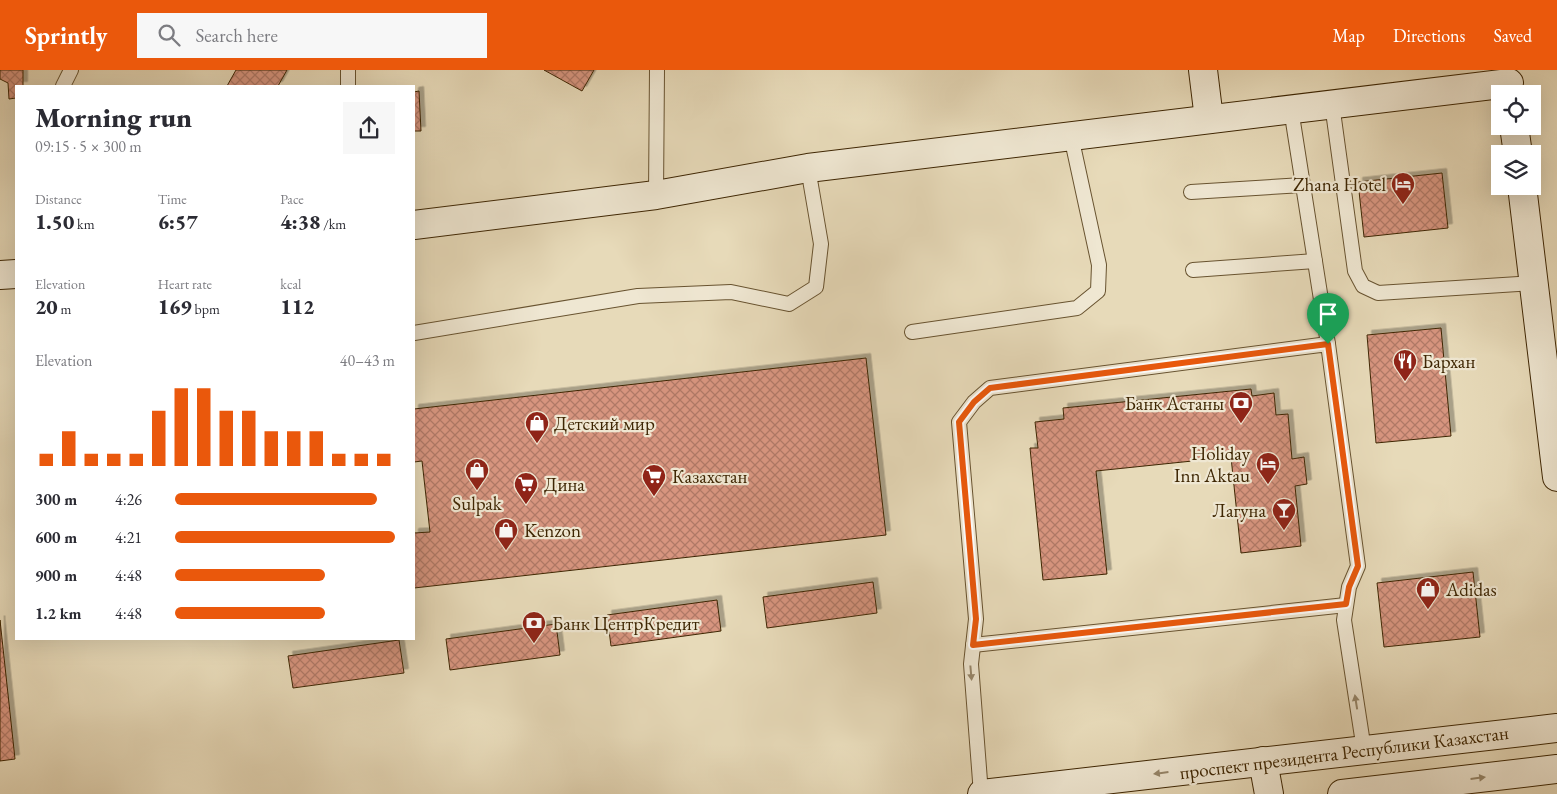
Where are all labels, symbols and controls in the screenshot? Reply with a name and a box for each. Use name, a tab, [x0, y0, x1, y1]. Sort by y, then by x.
search box	[137, 13, 487, 58]
text: Sprintly	[25, 20, 107, 51]
icon: search	[155, 21, 183, 49]
text: Search here	[195, 23, 278, 48]
text: Map	[1333, 24, 1365, 47]
text: Directions	[1393, 24, 1465, 47]
text: Saved	[1493, 24, 1532, 47]
map controls	[1491, 85, 1541, 195]
button: locate	[1491, 85, 1541, 135]
text: Morning run	[35, 99, 192, 135]
button: share	[343, 102, 395, 154]
text: 09:15 · 5 × 300 m	[35, 136, 142, 157]
button: layers	[1491, 145, 1541, 195]
hotel icon: Zhana Hotel	[1390, 171, 1416, 205]
place label: Zhana Hotel	[1293, 172, 1386, 197]
text: Distance	[35, 190, 82, 208]
text: Time	[158, 190, 187, 208]
text: Pace	[280, 190, 304, 208]
text: 1.50	[35, 208, 74, 235]
text: 6:57	[158, 208, 198, 235]
text: 4:38	[280, 208, 320, 235]
text: km	[74, 215, 95, 233]
text: /km	[320, 215, 346, 233]
text: Elevation	[35, 275, 85, 293]
text: Heart rate	[158, 275, 212, 293]
text: kcal	[280, 275, 301, 293]
text: 20	[35, 293, 58, 320]
text: 169	[158, 293, 192, 320]
text: 112	[280, 293, 314, 320]
pin	[1307, 293, 1349, 344]
text: m	[58, 300, 71, 318]
text: bpm	[192, 300, 220, 318]
icon: arrive	[1314, 300, 1342, 328]
restaurant icon: Бархан	[1392, 348, 1418, 382]
place label: Бархан	[1422, 349, 1475, 374]
text: Elevation	[35, 350, 93, 371]
text: 40–43 m	[340, 350, 395, 371]
bank icon: Банк Астаны	[1228, 390, 1254, 424]
place label: Банк Астаны	[1125, 391, 1224, 416]
shop icon: Детский мир	[524, 410, 550, 444]
place label: Детский мир	[554, 411, 655, 436]
place label: Holiday Inn Aktau	[1174, 441, 1251, 488]
hotel icon: Holiday Inn Aktau	[1255, 451, 1281, 485]
shop icon: Sulpak	[464, 457, 490, 491]
supermarket icon: Казахстан	[641, 463, 667, 497]
place label: Казахстан	[672, 464, 748, 489]
supermarket icon: Дина	[513, 471, 539, 505]
place label: Дина	[544, 472, 585, 497]
text: 300 m	[35, 489, 77, 510]
text: 4:26	[115, 489, 142, 510]
place label: Sulpak	[452, 491, 503, 516]
bar icon: Лагуна	[1271, 497, 1297, 531]
place label: Лагуна	[1212, 498, 1266, 523]
shop icon: Kenzon	[493, 517, 519, 551]
place label: Kenzon	[524, 518, 581, 543]
text: 600 m	[35, 527, 77, 548]
text: 4:21	[115, 527, 142, 548]
text: 900 m	[35, 565, 77, 586]
text: 4:48	[115, 565, 142, 586]
shop icon: Adidas	[1415, 576, 1441, 610]
place label: Adidas	[1445, 577, 1497, 602]
text: 1.2 km	[35, 603, 81, 624]
text: 4:48	[115, 603, 142, 624]
bank icon: Банк ЦентрКредит	[521, 610, 547, 644]
place label: Банк ЦентрКредит	[552, 611, 700, 636]
one-way arrow	[968, 666, 976, 682]
one-way arrow	[1352, 693, 1360, 709]
street label: проспект президента Республики Казахстан	[1178, 720, 1510, 785]
one-way arrow	[1153, 769, 1169, 777]
one-way arrow	[1470, 774, 1486, 782]

